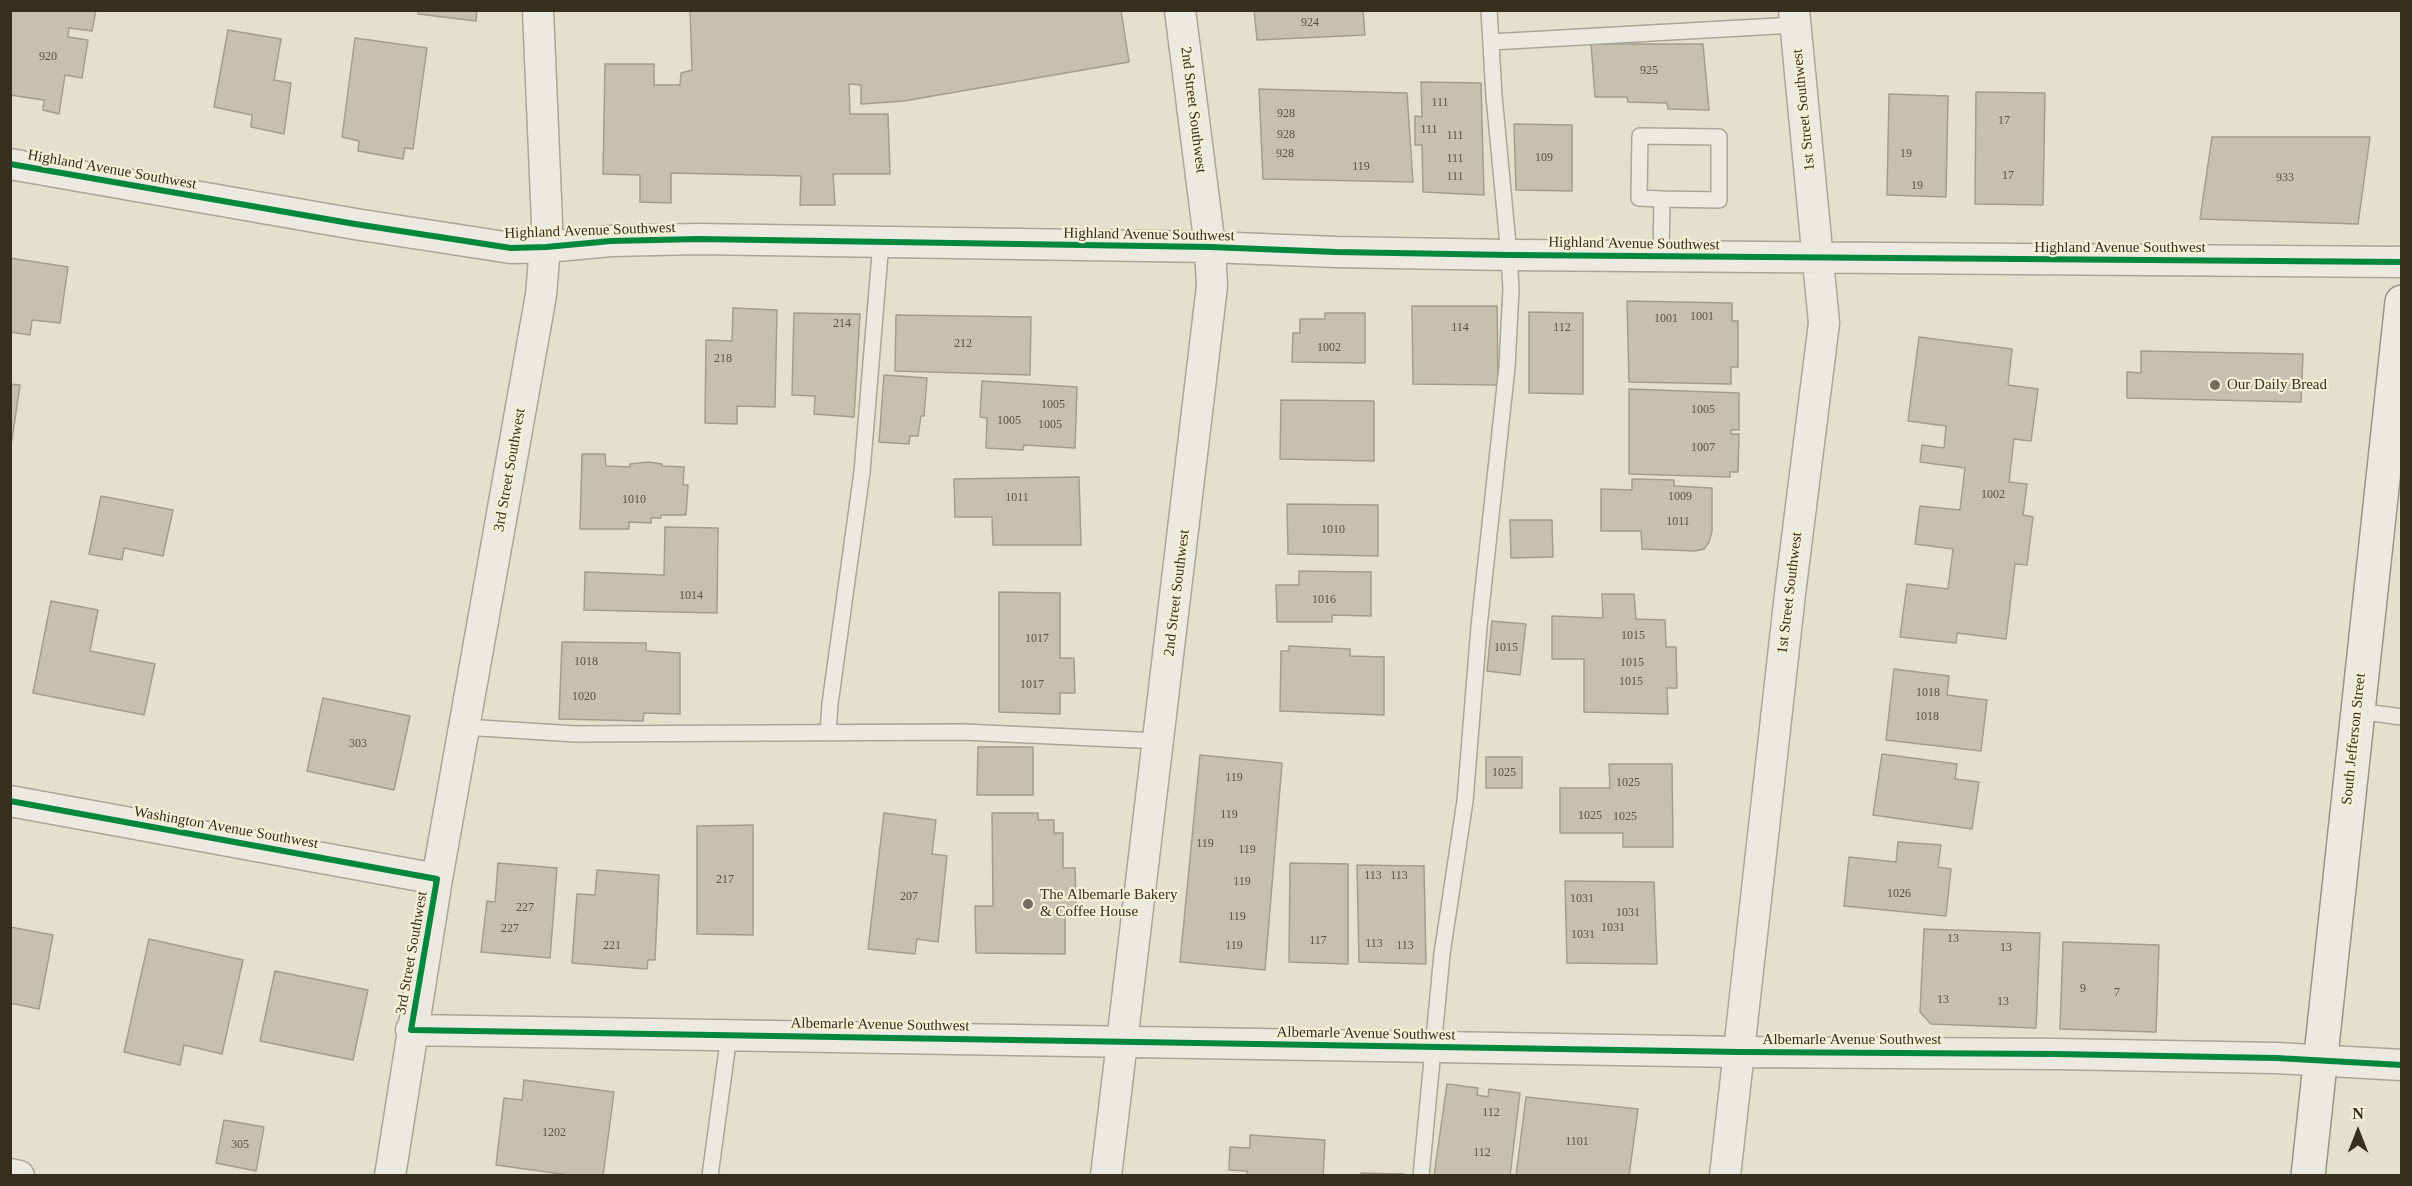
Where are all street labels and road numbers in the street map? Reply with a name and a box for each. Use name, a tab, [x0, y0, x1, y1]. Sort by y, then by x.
street label: 2nd Street Southwest	[1176, 46, 1210, 174]
street label: 1st Street Southwest	[1789, 48, 1819, 172]
street label: Highland Avenue Southwest	[26, 146, 198, 194]
street label: Highland Avenue Southwest	[504, 219, 676, 243]
street label: Highland Avenue Southwest	[1063, 225, 1235, 245]
street label: Highland Avenue Southwest	[1548, 234, 1720, 254]
street label: Highland Avenue Southwest	[2034, 239, 2206, 257]
street label: 3rd Street Southwest	[490, 407, 530, 533]
street label: 2nd Street Southwest	[1160, 529, 1194, 657]
street label: 1st Street Southwest	[1774, 531, 1806, 655]
street label: South Jefferson Street	[2338, 672, 2370, 806]
street label: Washington Avenue Southwest	[132, 803, 320, 853]
street label: 3rd Street Southwest	[392, 890, 432, 1016]
street label: Albemarle Avenue Southwest	[790, 1014, 970, 1036]
street label: Albemarle Avenue Southwest	[1276, 1023, 1456, 1045]
street label: Albemarle Avenue Southwest	[1763, 1031, 1941, 1049]

